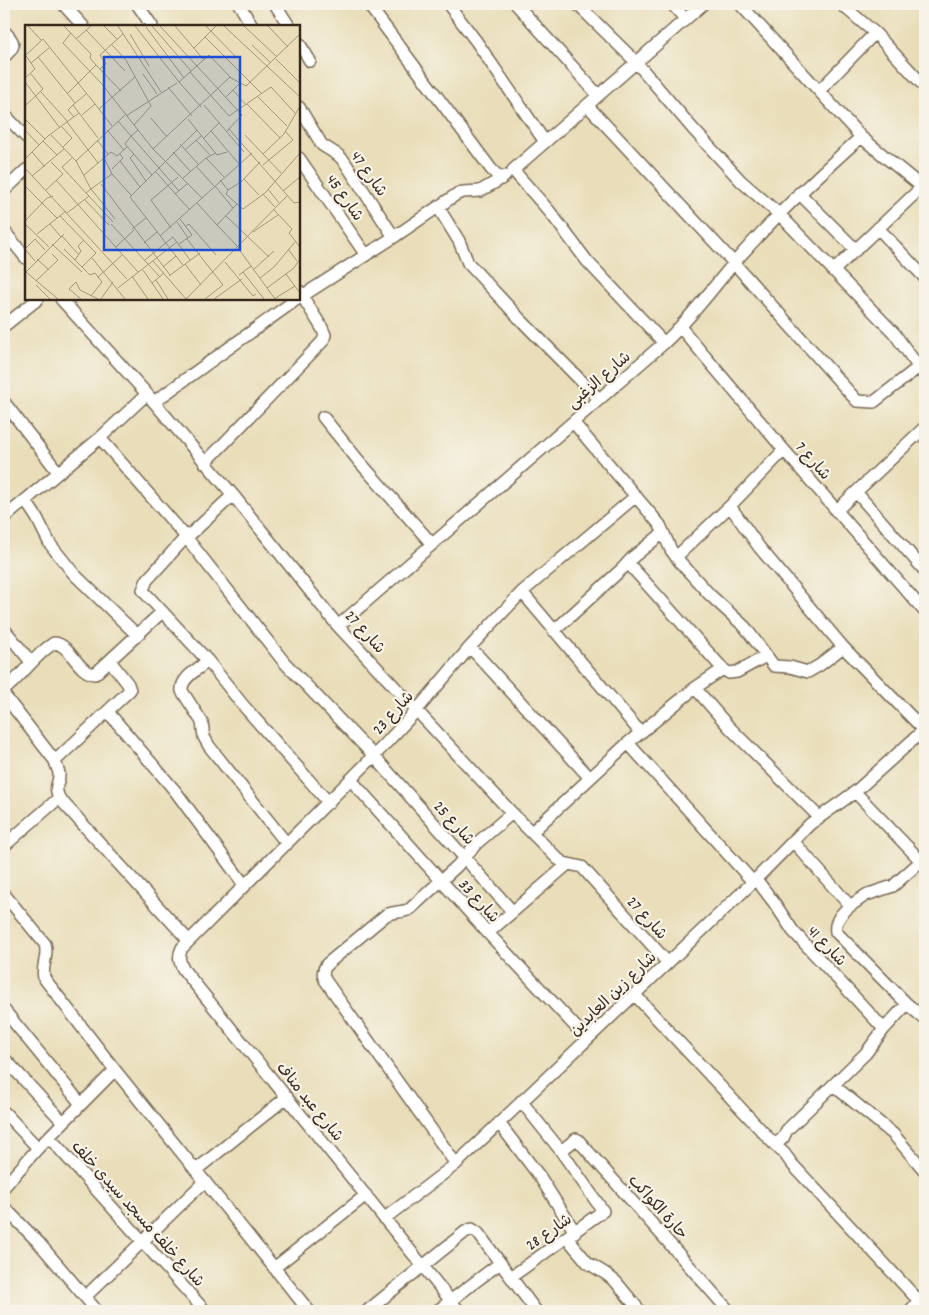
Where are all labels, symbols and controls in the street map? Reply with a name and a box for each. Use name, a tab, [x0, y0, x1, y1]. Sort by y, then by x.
inset map	[25, 25, 300, 300]
street label: شارع 47	[344, 147, 392, 202]
street label: شارع 45	[320, 170, 368, 226]
street label: شارع الزغبى	[563, 347, 637, 415]
street label: شارع 7	[789, 437, 835, 486]
street label: شارع 27	[338, 606, 390, 659]
street label: شارع 23	[368, 687, 420, 741]
street label: شارع 25	[427, 796, 479, 851]
street label: شارع 33	[452, 874, 504, 929]
street label: شارع 27	[620, 892, 672, 945]
street label: شارع 41	[801, 921, 851, 972]
street label: شارع زين العابدين	[565, 947, 663, 1043]
street label: شارع عبد مناف	[270, 1058, 348, 1147]
street label: شارع خلف مسجد سيدى خلف	[65, 1136, 209, 1293]
street label: حارة الكواكب	[622, 1170, 693, 1245]
street label: شارع 28	[522, 1209, 577, 1257]

